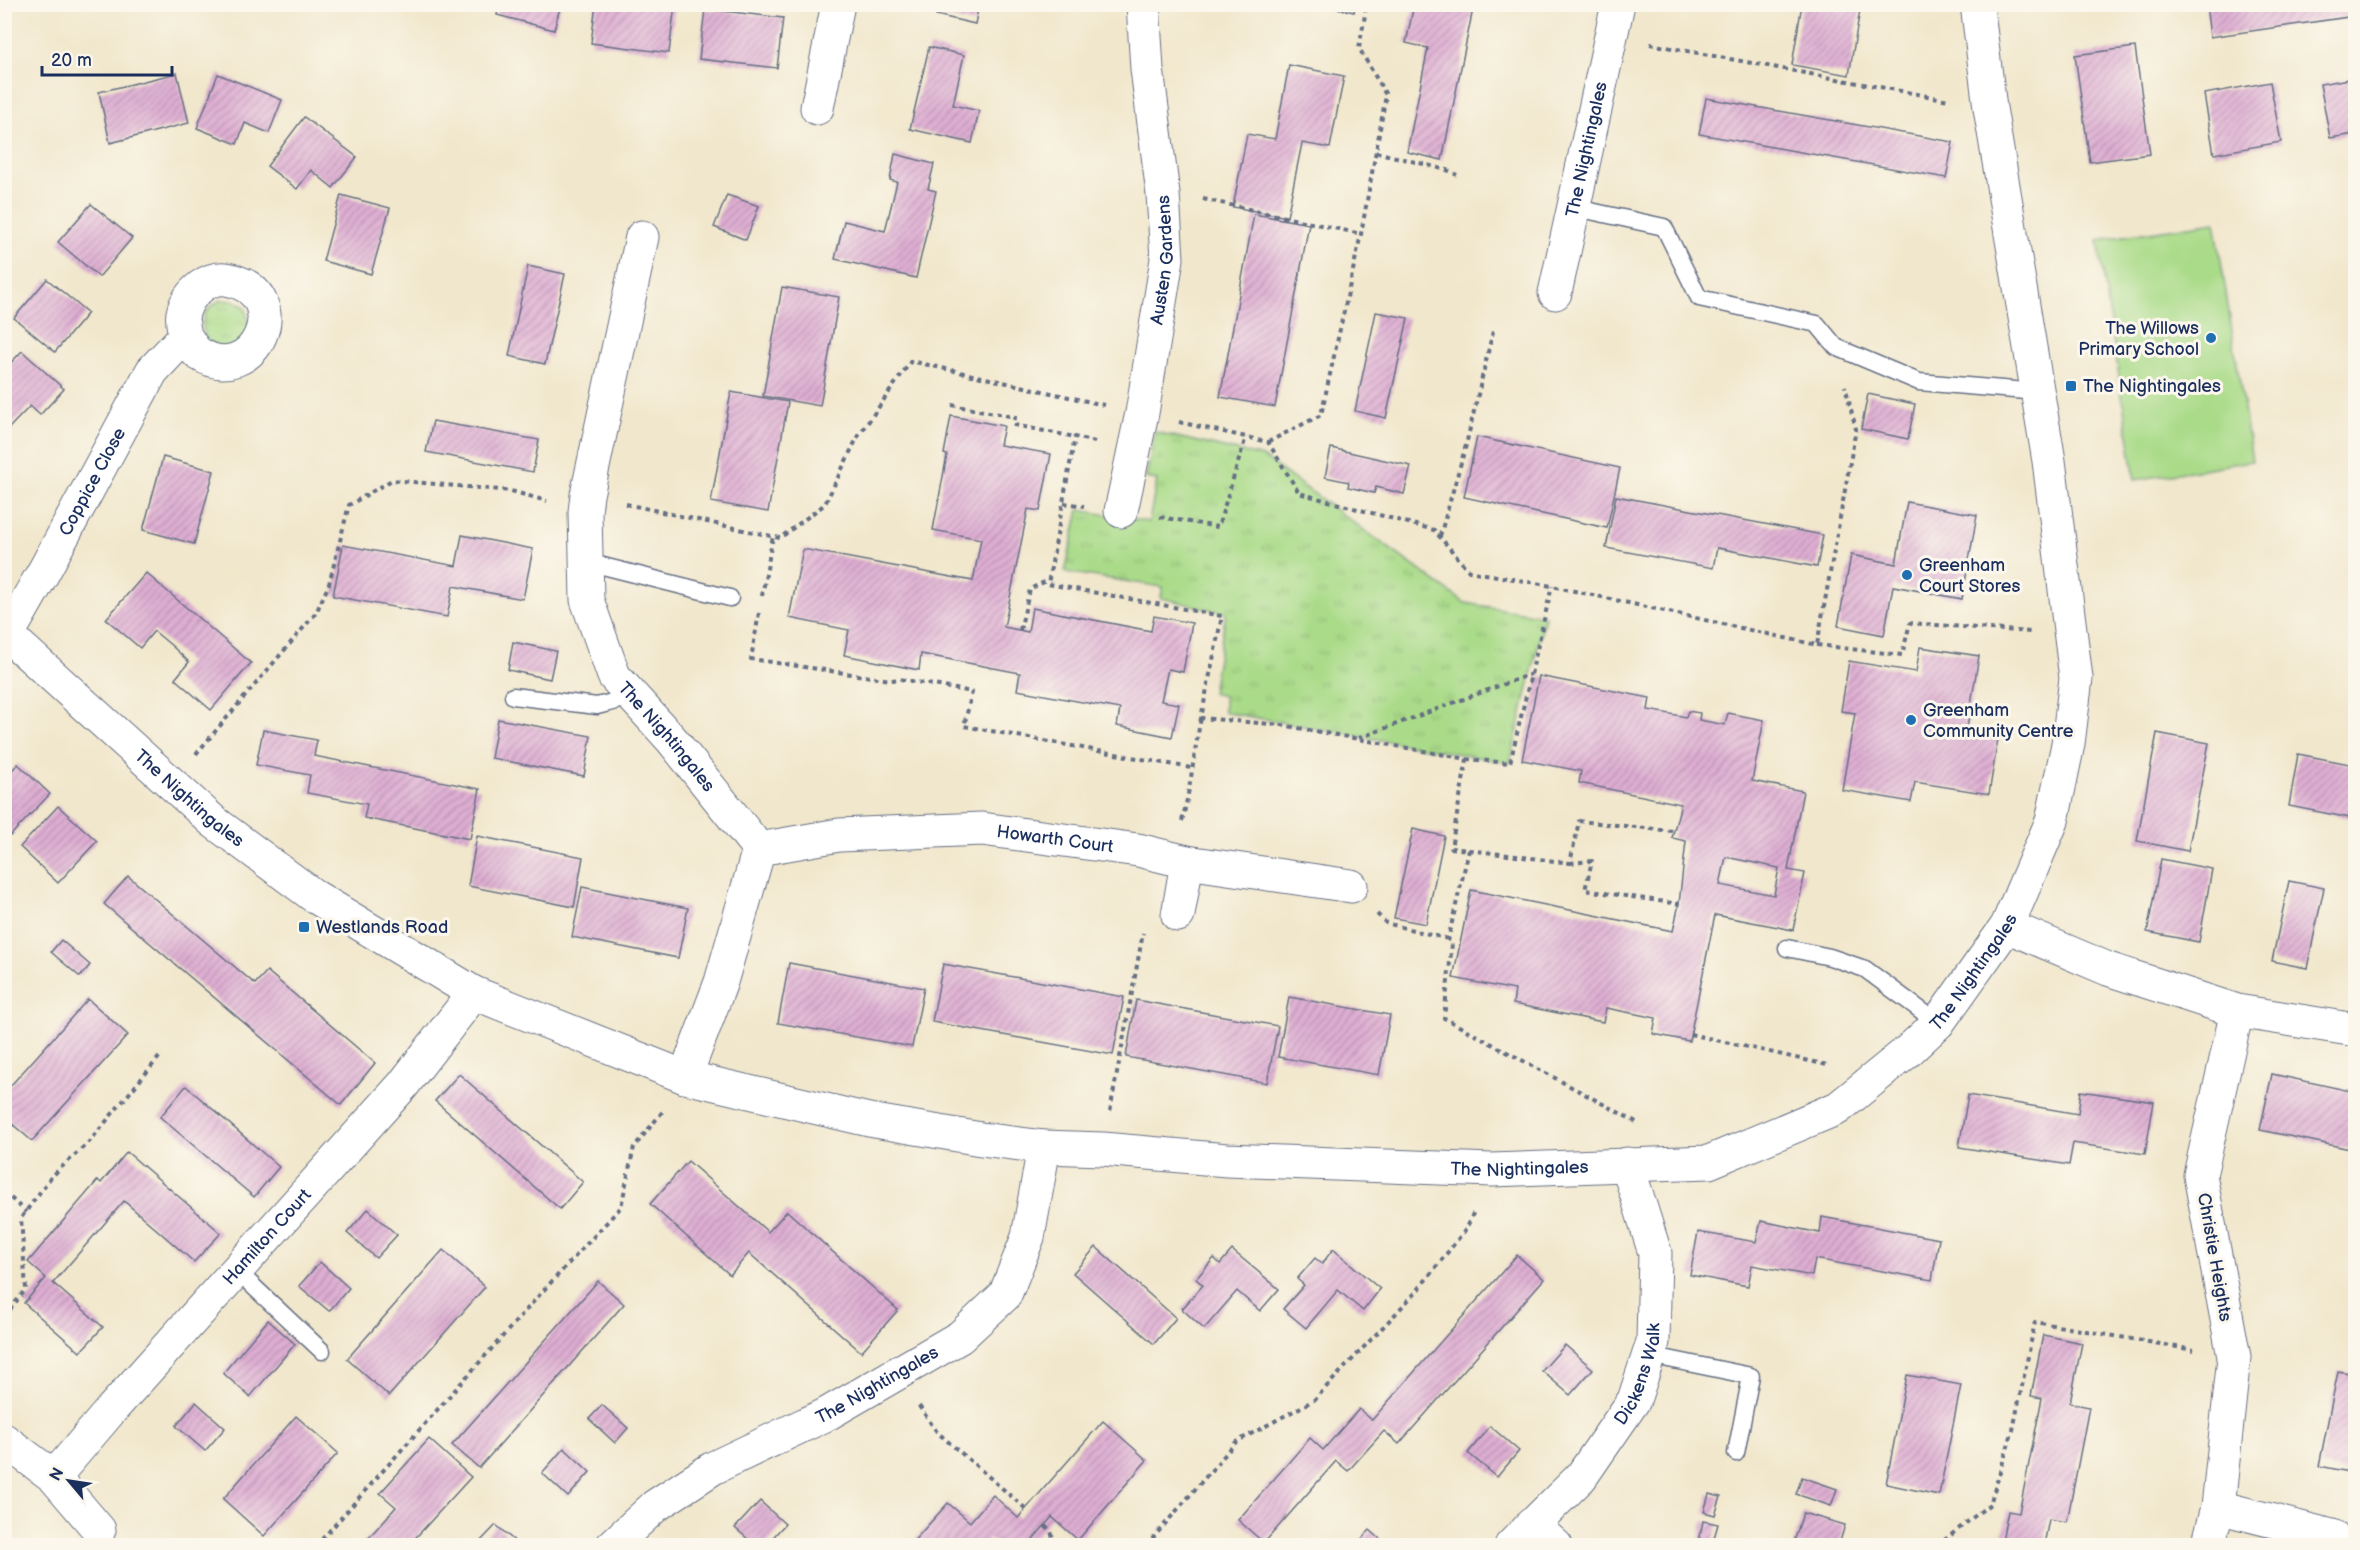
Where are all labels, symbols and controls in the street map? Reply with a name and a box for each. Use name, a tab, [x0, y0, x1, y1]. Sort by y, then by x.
scale bar	[42, 39, 172, 77]
text: 20 m	[51, 50, 92, 71]
street label: The Nightingales	[1562, 80, 1612, 219]
street label: Austen Gardens	[1146, 194, 1178, 326]
place label: The Willows Primary School	[2078, 318, 2199, 360]
marker: The Willows Primary School	[2204, 331, 2218, 345]
place label: The Nightingales	[2083, 376, 2221, 397]
marker: The Nightingales	[2064, 379, 2078, 393]
street label: Coppice Close	[55, 424, 131, 540]
place label: Greenham Court Stores	[1919, 555, 2021, 597]
marker: Greenham Court Stores	[1900, 568, 1914, 582]
street label: The Nightingales	[613, 678, 719, 796]
place label: Greenham Community Centre	[1923, 700, 2074, 742]
marker: Greenham Community Centre	[1904, 713, 1918, 727]
street label: The Nightingales	[130, 745, 248, 852]
street label: Howarth Court	[995, 821, 1115, 858]
street label: The Nightingales	[1926, 911, 2022, 1036]
place label: Westlands Road	[316, 917, 448, 938]
marker: Westlands Road	[297, 920, 311, 934]
street label: The Nightingales	[1450, 1156, 1589, 1181]
street label: Hamilton Court	[219, 1184, 316, 1289]
street label: Christie Heights	[2193, 1191, 2236, 1323]
street label: Dickens Walk	[1610, 1323, 1664, 1429]
street label: The Nightingales	[813, 1342, 942, 1429]
north arrow	[39, 1451, 99, 1511]
text: N	[46, 1465, 68, 1484]

